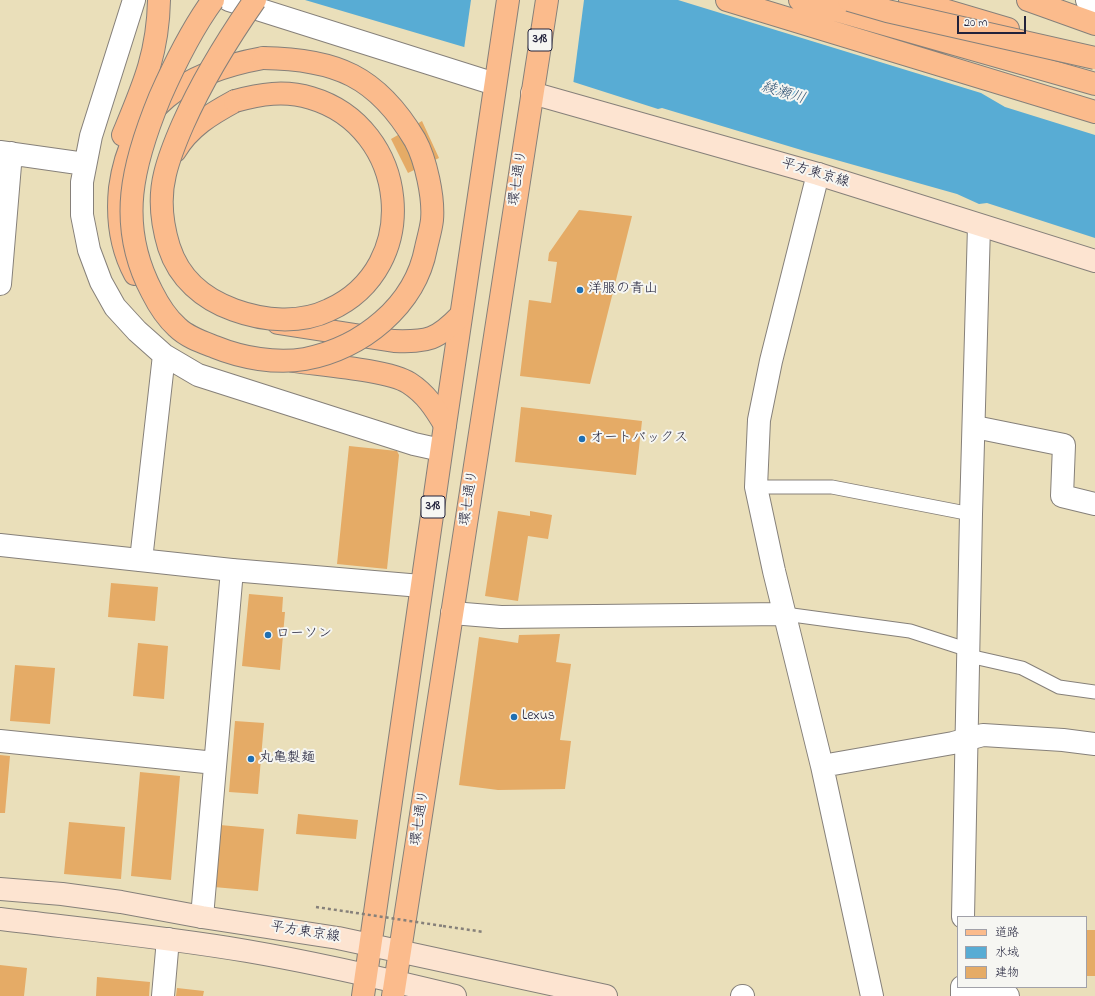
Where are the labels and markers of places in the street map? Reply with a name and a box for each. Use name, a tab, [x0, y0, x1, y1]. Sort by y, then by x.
place label: 洋服の青山	[588, 282, 658, 298]
marker: 洋服の青山	[575, 285, 585, 295]
place label: オートバックス	[590, 431, 688, 447]
marker: オートバックス	[577, 434, 587, 444]
place label: ローソン	[276, 627, 332, 643]
marker: ローソン	[263, 630, 273, 640]
place label: Lexus	[522, 709, 555, 725]
marker: Lexus	[509, 712, 519, 722]
place label: 丸亀製麺	[259, 751, 315, 767]
marker: 丸亀製麺	[246, 754, 256, 764]

